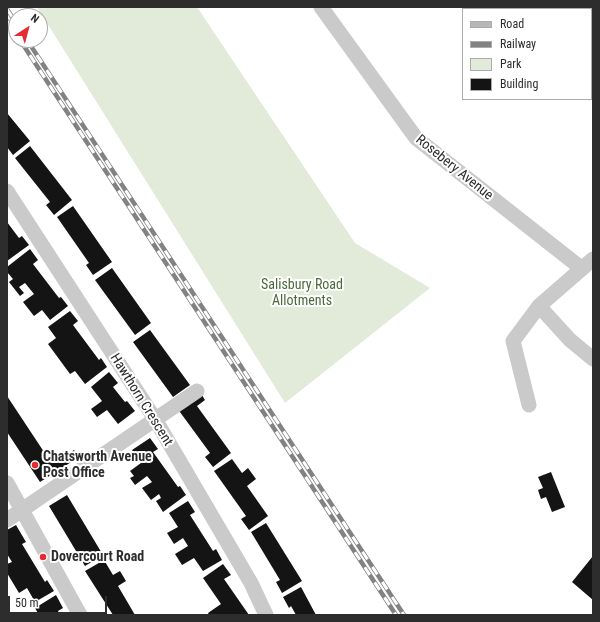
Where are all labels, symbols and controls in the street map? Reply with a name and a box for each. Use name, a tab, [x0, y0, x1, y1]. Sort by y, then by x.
north arrow	[8, 8, 48, 48]
legend	[462, 8, 592, 100]
text: N	[28, 11, 41, 26]
text: Road	[500, 17, 524, 31]
text: Railway	[500, 37, 536, 51]
text: Park	[500, 57, 521, 71]
text: Building	[500, 77, 538, 91]
street label: Rosebery Avenue	[412, 132, 496, 204]
park label: Salisbury Road Allotments	[261, 277, 343, 310]
street label: Hawthorn Crescent	[106, 351, 176, 449]
place label: Chatsworth Avenue Post Office	[43, 449, 152, 482]
marker: Chatsworth Avenue Post Office	[30, 460, 40, 470]
place label: Dovercourt Road	[51, 549, 144, 565]
marker: Dovercourt Road	[38, 552, 48, 562]
scale bar	[10, 588, 109, 614]
text: 50 m	[15, 596, 39, 610]

